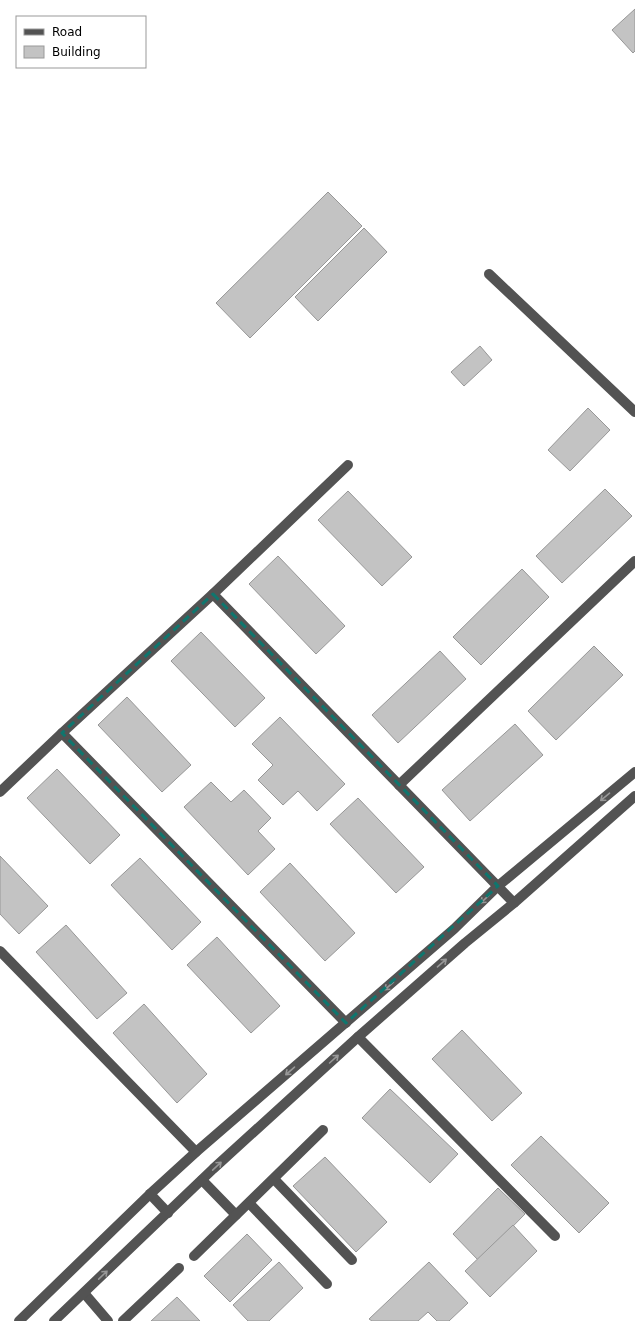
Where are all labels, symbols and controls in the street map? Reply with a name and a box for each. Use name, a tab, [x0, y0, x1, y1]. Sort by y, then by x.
legend	[16, 16, 146, 68]
text: Road	[52, 25, 82, 39]
text: Building	[52, 45, 101, 59]
one-way arrow	[600, 792, 611, 801]
one-way arrow	[480, 894, 490, 904]
one-way arrow	[436, 959, 447, 968]
one-way arrow	[383, 982, 394, 991]
one-way arrow	[329, 1054, 339, 1064]
one-way arrow	[285, 1067, 296, 1076]
one-way arrow	[212, 1161, 222, 1170]
one-way arrow	[98, 1270, 108, 1280]

